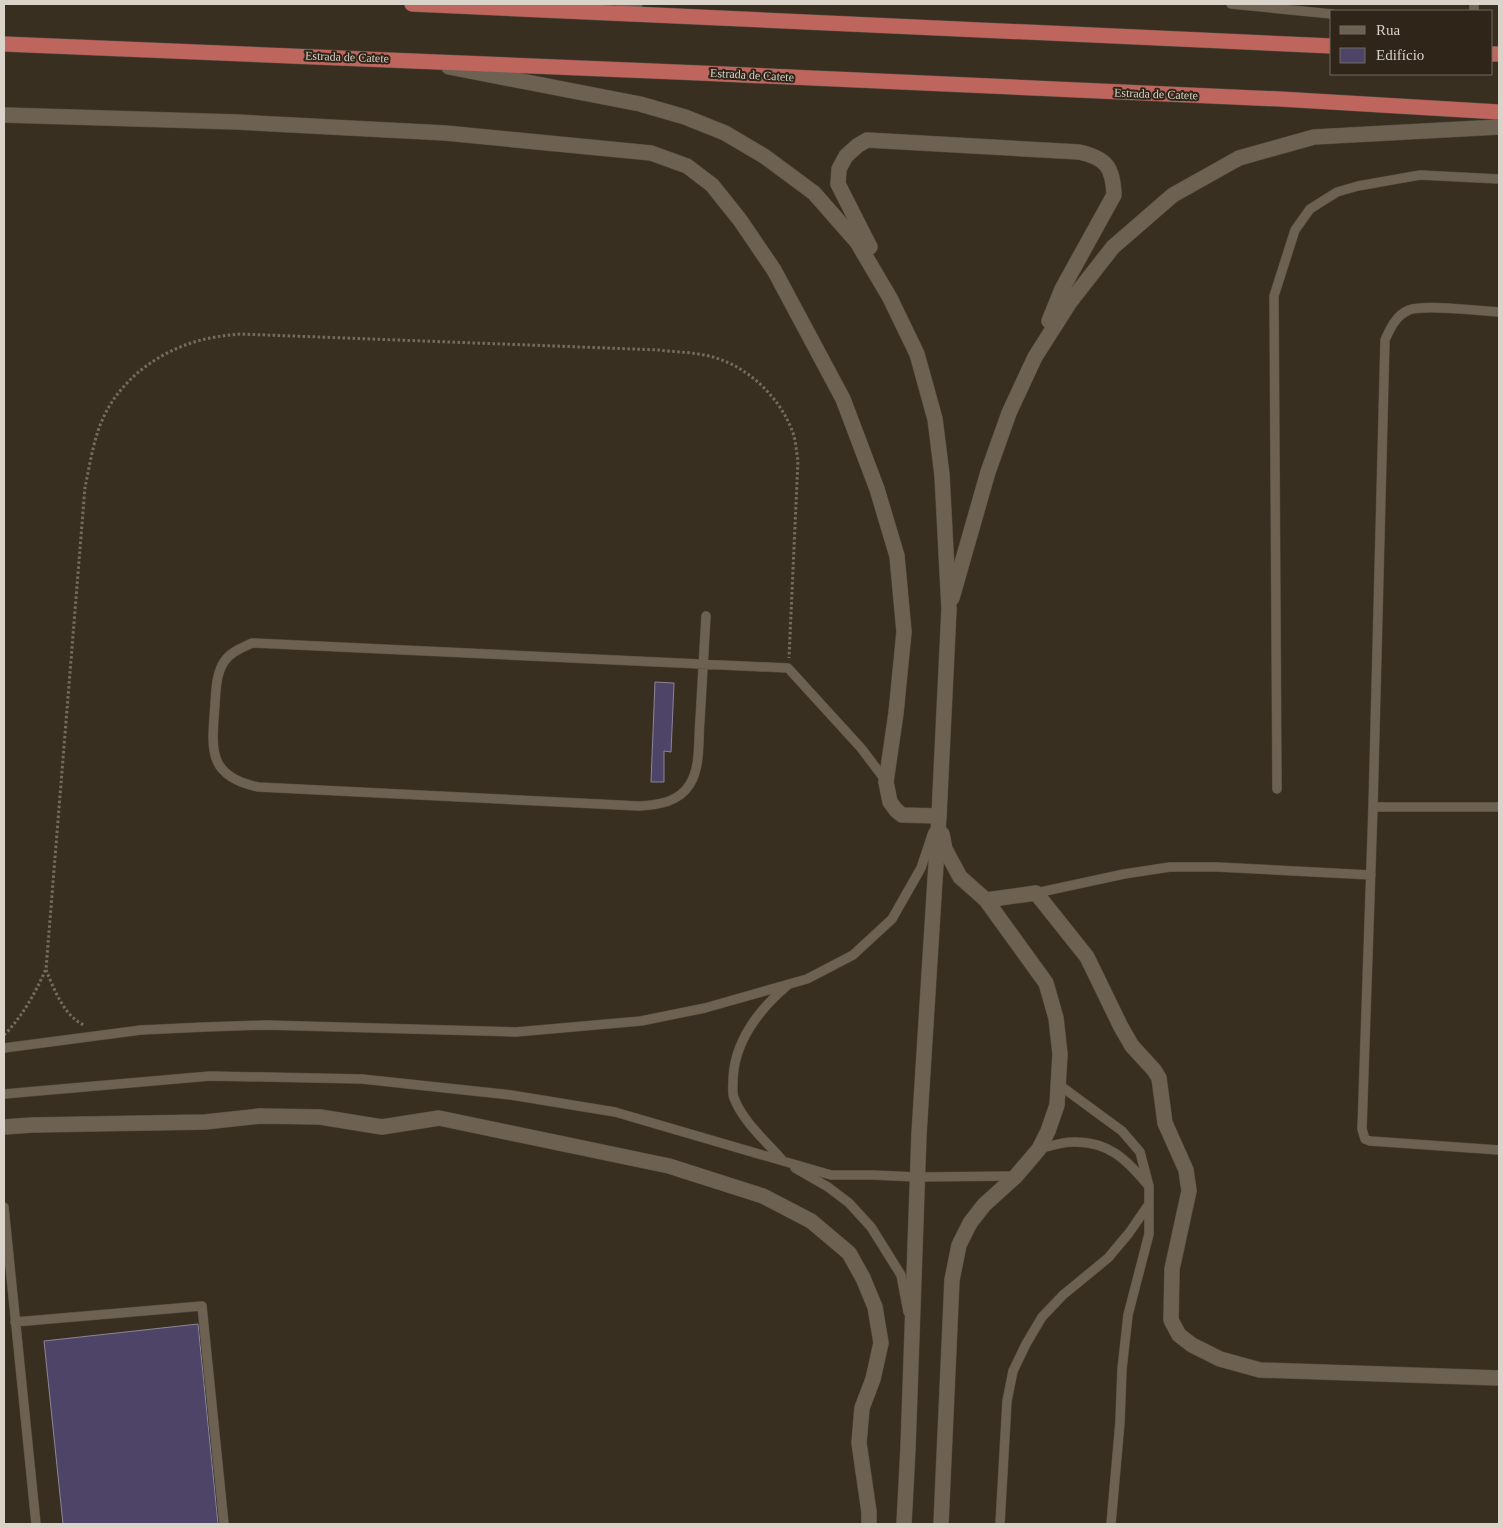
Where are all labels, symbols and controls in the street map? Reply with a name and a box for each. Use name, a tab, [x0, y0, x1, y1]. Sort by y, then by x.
legend	[1330, 10, 1493, 75]
text: Rua	[1376, 22, 1401, 38]
text: Edifício	[1376, 47, 1424, 63]
street label: Estrada de Catete	[305, 49, 389, 65]
street label: Estrada de Catete	[710, 66, 794, 84]
street label: Estrada de Catete	[1114, 86, 1198, 102]

